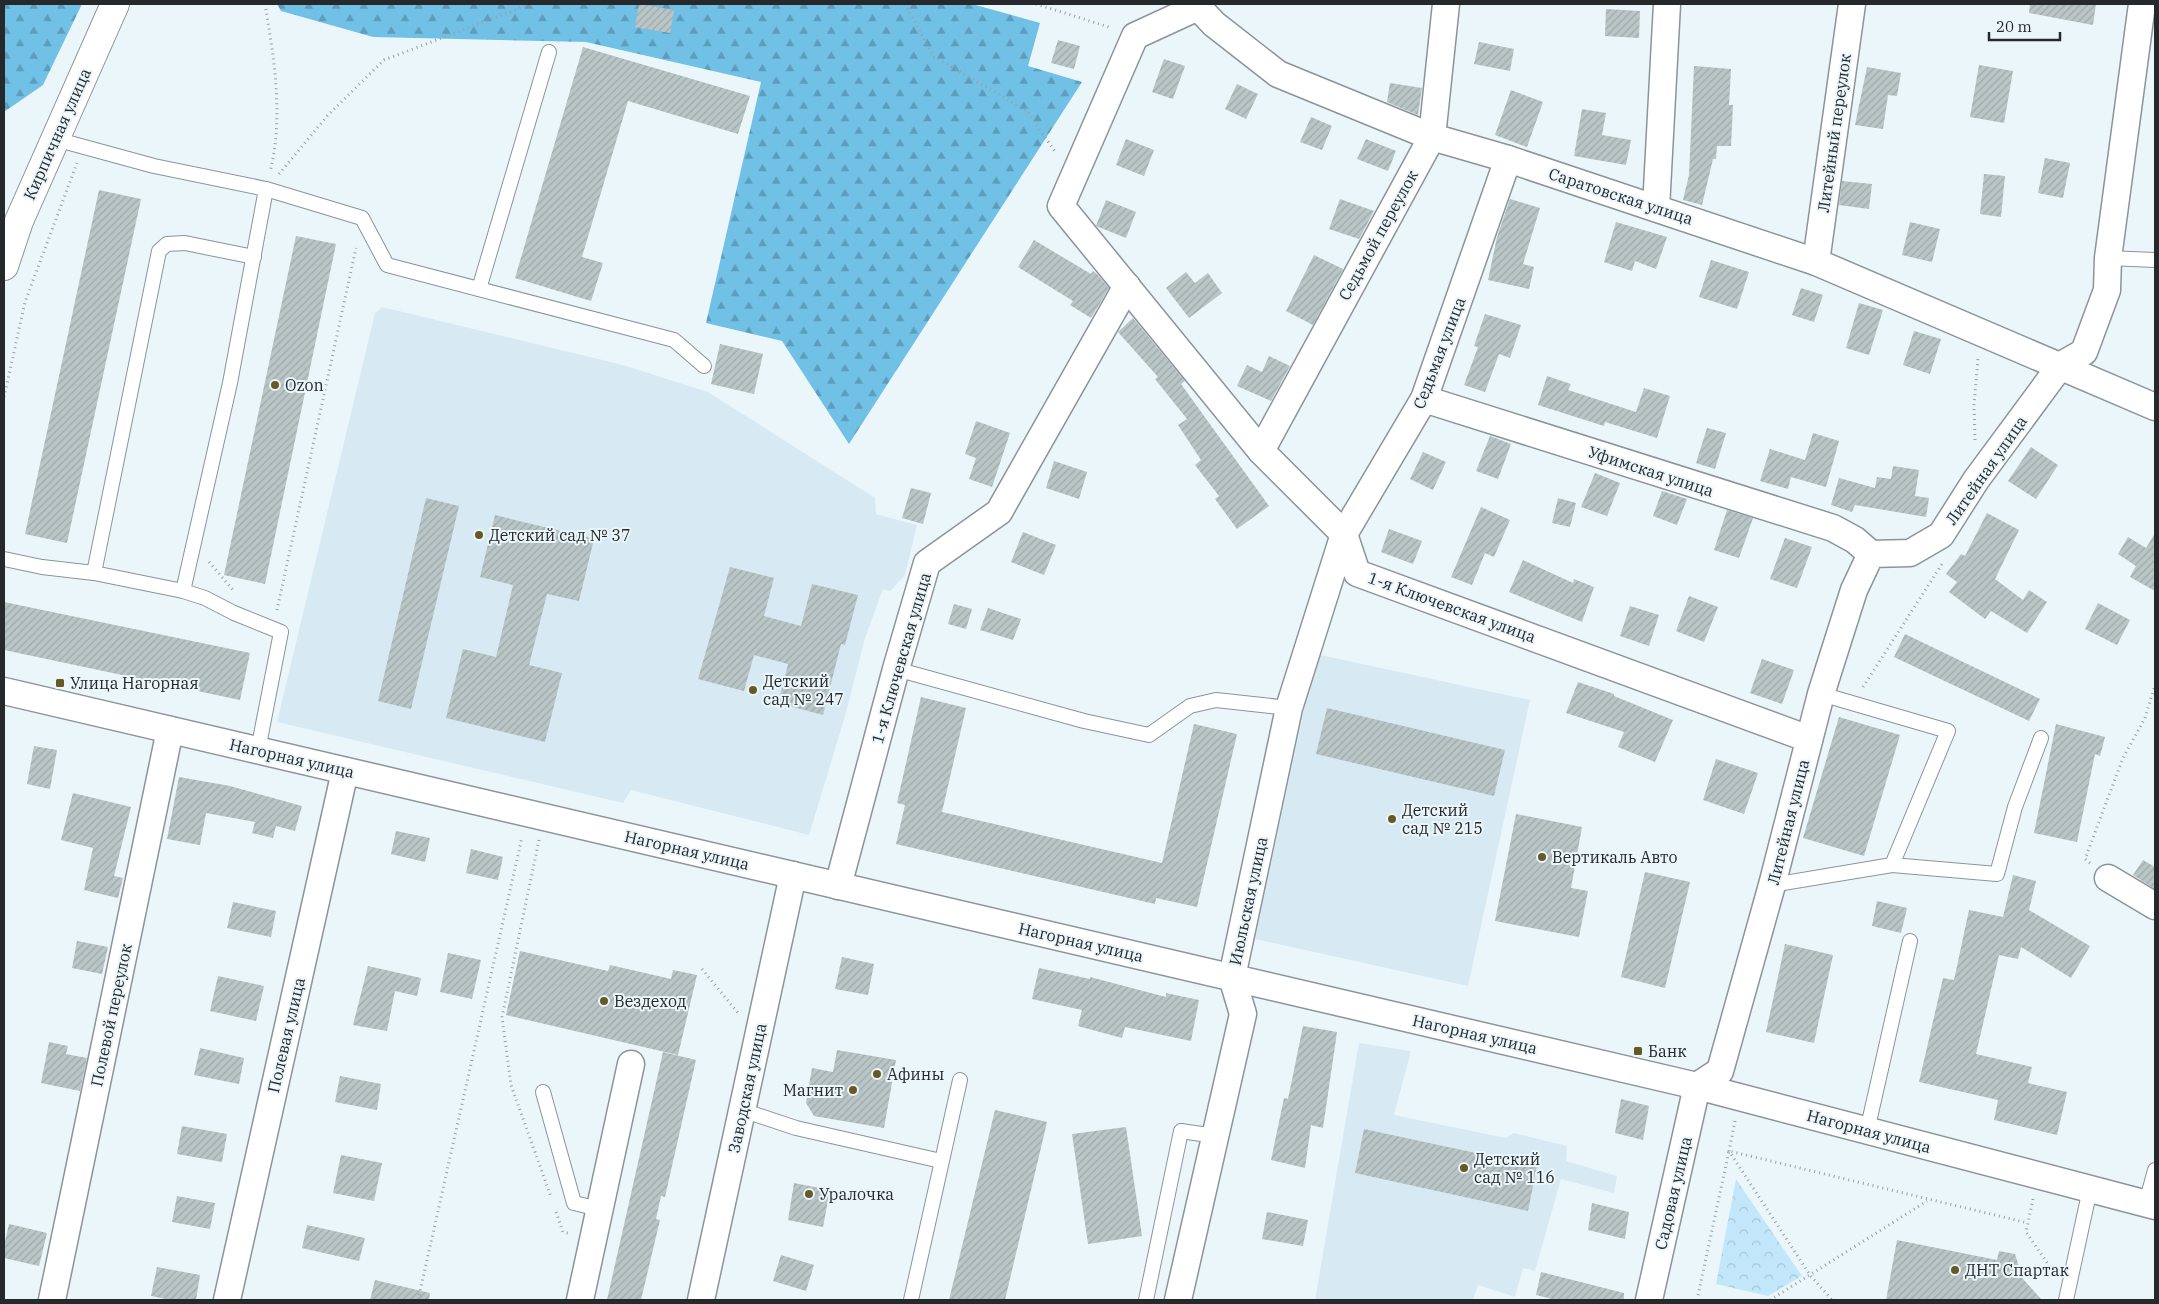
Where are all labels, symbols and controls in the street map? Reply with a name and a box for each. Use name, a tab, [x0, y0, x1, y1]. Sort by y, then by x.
scale bar	[1989, 10, 2060, 42]
text: 20 m	[1996, 17, 2032, 36]
street label: Литейный переулок	[1813, 52, 1855, 214]
street label: Кирпичная улица	[19, 65, 95, 203]
street label: Саратовская улица	[1546, 163, 1696, 229]
street label: Седьмой переулок	[1334, 166, 1422, 304]
street label: Седьмая улица	[1408, 294, 1470, 412]
place label: Ozon	[285, 375, 324, 395]
marker: Ozon	[269, 379, 281, 391]
street label: Литейная улица	[1941, 411, 2031, 528]
street label: Уфимская улица	[1586, 441, 1717, 501]
place label: Детский сад № 37	[489, 525, 631, 545]
marker: Детский сад № 37	[473, 529, 485, 541]
street label: 1-я Ключевская улица	[1365, 567, 1539, 647]
street label: 1-я Ключевская улица	[867, 570, 935, 746]
place label: Детский сад № 247	[763, 671, 844, 709]
place label: Улица Нагорная	[70, 673, 199, 693]
marker: Улица Нагорная	[54, 677, 66, 689]
marker: Детский сад № 247	[747, 684, 759, 696]
street label: Нагорная улица	[228, 734, 357, 782]
street label: Литейная улица	[1763, 757, 1813, 887]
place label: Детский сад № 215	[1402, 800, 1483, 838]
marker: Детский сад № 215	[1386, 813, 1398, 825]
street label: Нагорная улица	[623, 826, 752, 874]
street label: Июльская улица	[1225, 835, 1271, 967]
place label: Вертикаль Авто	[1552, 847, 1677, 867]
marker: Вертикаль Авто	[1536, 851, 1548, 863]
street label: Нагорная улица	[1017, 918, 1146, 966]
street label: Полевой переулок	[86, 941, 136, 1088]
street label: Полевая улица	[263, 975, 309, 1095]
place label: Вездеход	[614, 991, 687, 1011]
marker: Вездеход	[598, 995, 610, 1007]
street label: Нагорная улица	[1411, 1010, 1540, 1058]
street label: Заводская улица	[723, 1021, 771, 1155]
place label: Банк	[1648, 1041, 1687, 1061]
marker: Банк	[1632, 1045, 1644, 1057]
place label: Афины	[887, 1064, 944, 1084]
marker: Афины	[871, 1068, 883, 1080]
place label: Магнит	[783, 1080, 843, 1100]
marker: Магнит	[847, 1084, 859, 1096]
street label: Нагорная улица	[1805, 1105, 1933, 1157]
street label: Садовая улица	[1650, 1134, 1696, 1252]
place label: Детский сад № 116	[1474, 1149, 1555, 1187]
marker: Детский сад № 116	[1458, 1162, 1470, 1174]
place label: Уралочка	[819, 1184, 894, 1204]
marker: Уралочка	[803, 1188, 815, 1200]
place label: ДНТ Спартак	[1965, 1260, 2069, 1280]
marker: ДНТ Спартак	[1949, 1264, 1961, 1276]

